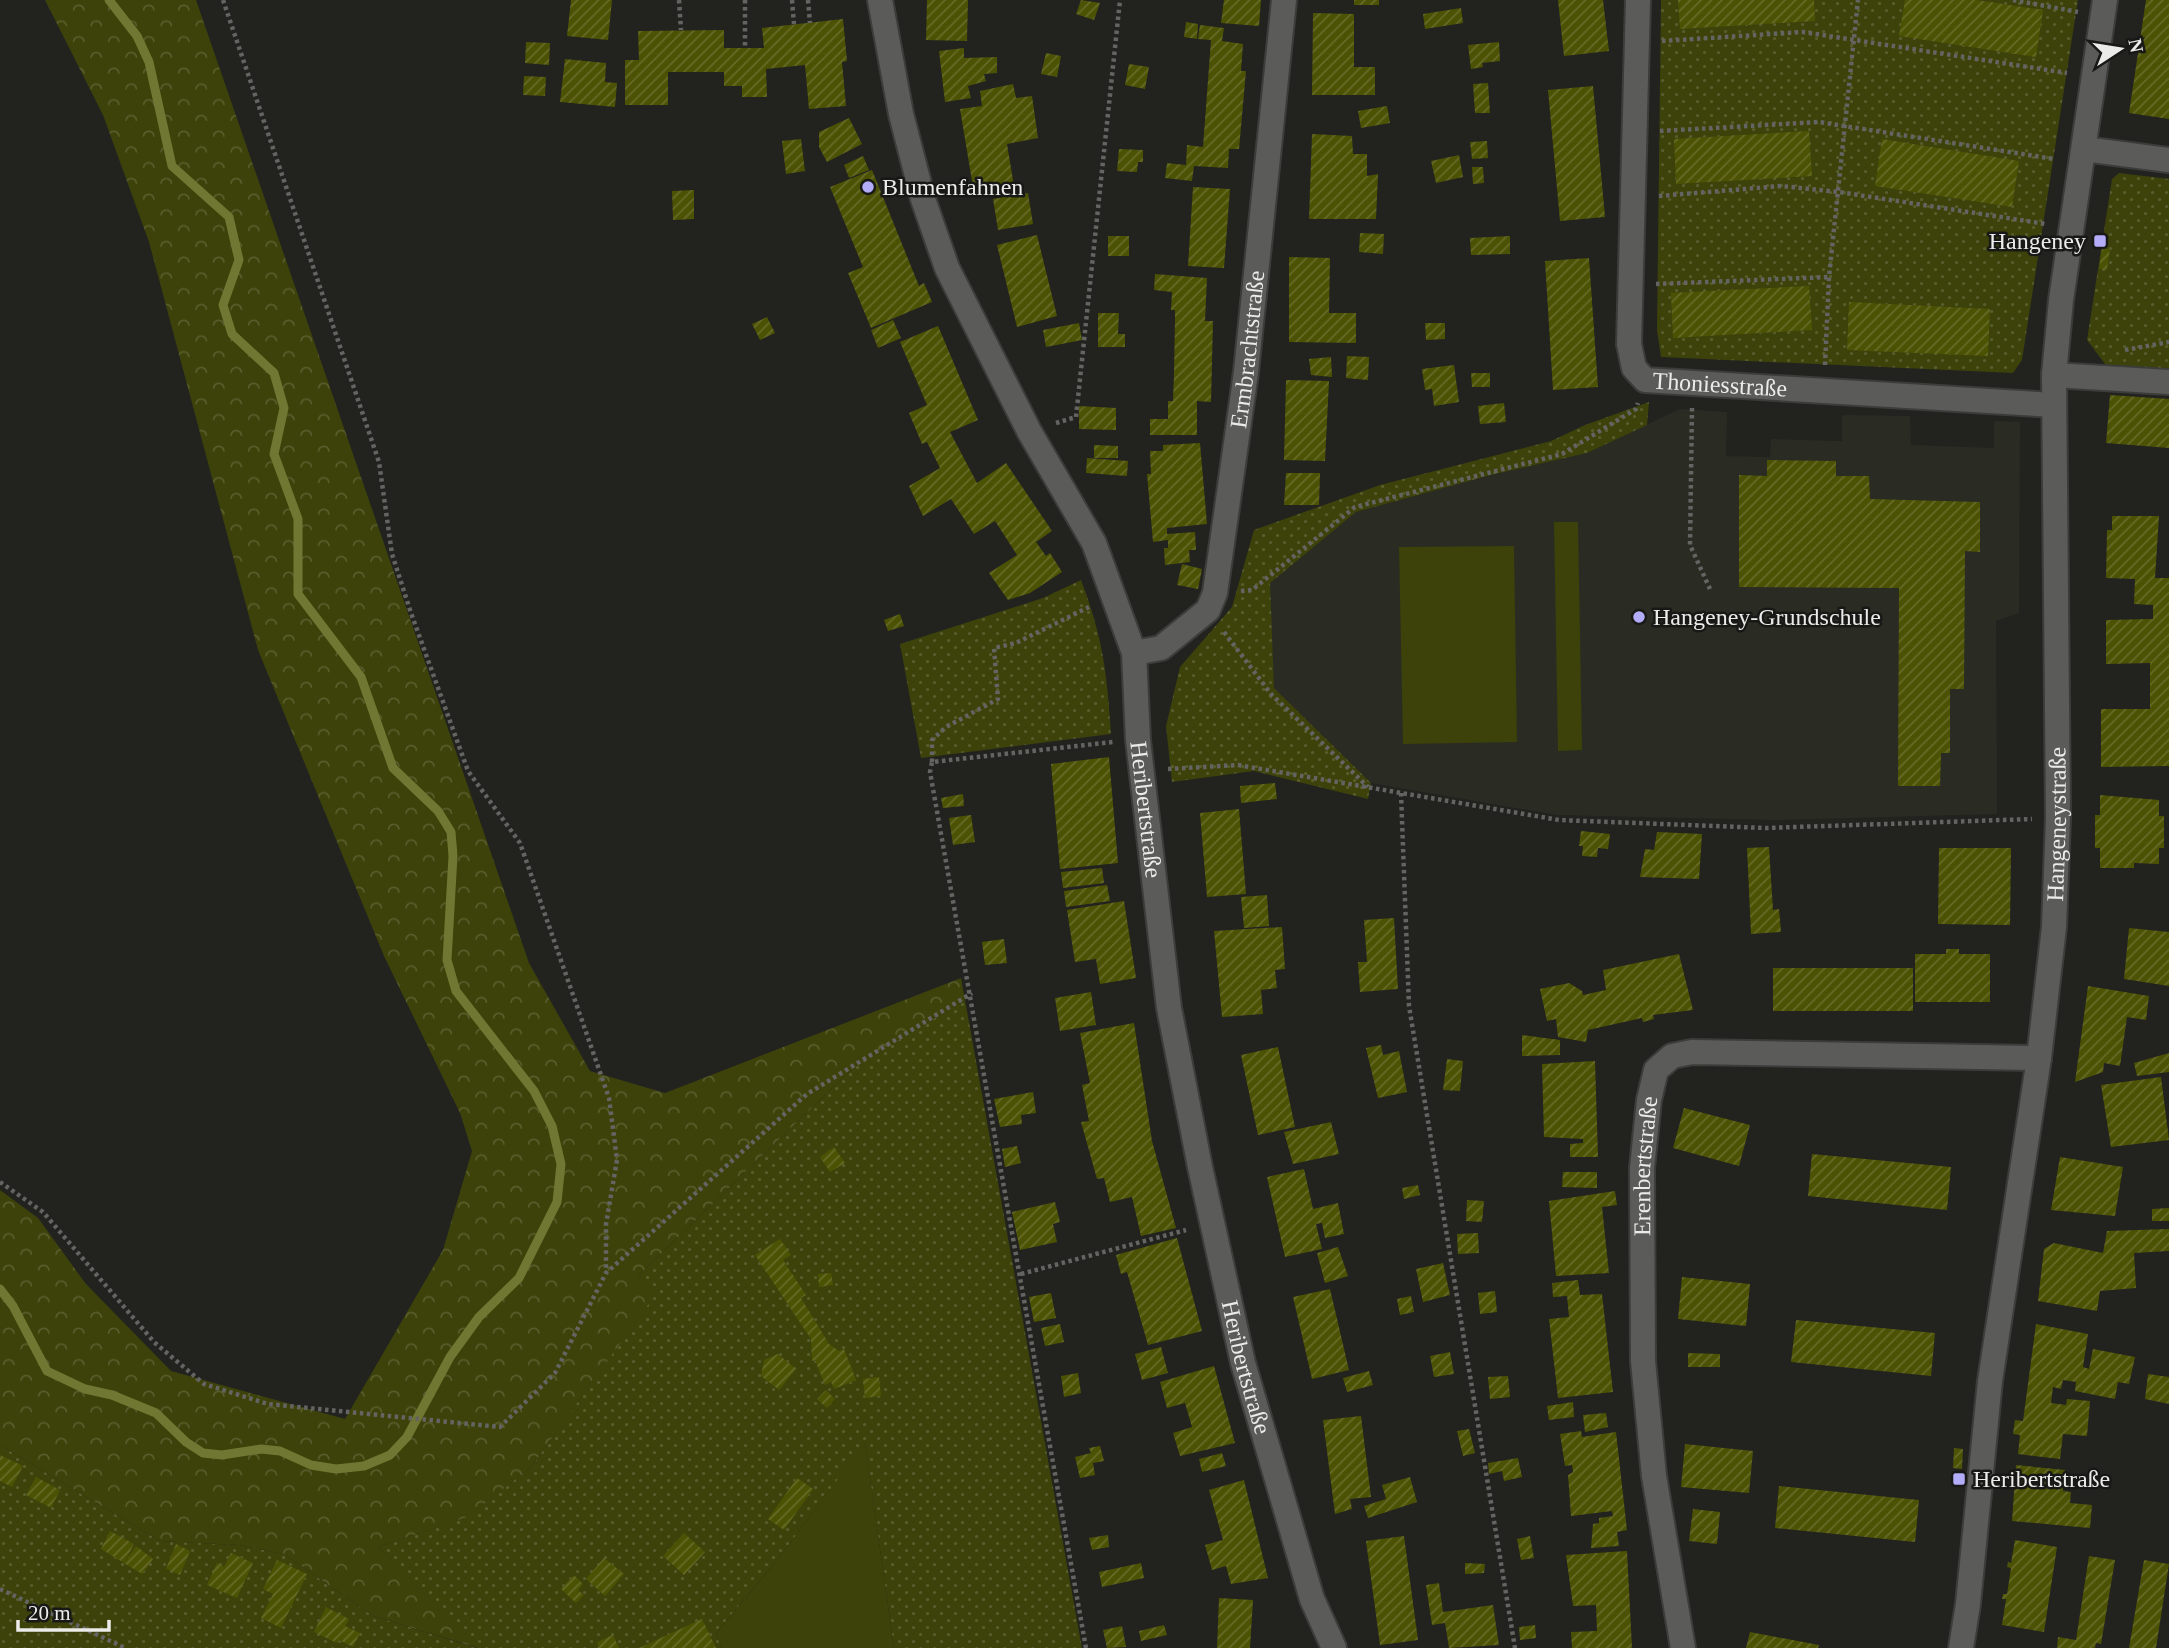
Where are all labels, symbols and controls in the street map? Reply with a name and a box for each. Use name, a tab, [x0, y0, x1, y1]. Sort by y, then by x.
north arrow	[2085, 14, 2155, 84]
text: N	[2124, 37, 2148, 55]
place label: Blumenfahnen	[882, 174, 1023, 200]
marker: Blumenfahnen	[860, 179, 876, 195]
place label: Hangeney	[1989, 228, 2086, 254]
marker: Hangeney	[2092, 233, 2108, 249]
street label: Ermbrachtstraße	[1225, 269, 1269, 430]
street label: Thoniesstraße	[1652, 367, 1788, 402]
place label: Hangeney-Grundschule	[1653, 604, 1881, 630]
marker: Hangeney-Grundschule	[1631, 609, 1647, 625]
street label: Heribertstraße	[1125, 740, 1167, 879]
street label: Hangeneystraße	[2042, 747, 2071, 902]
street label: Erenbertstraße	[1629, 1095, 1662, 1236]
street label: Heribertstraße	[1217, 1298, 1276, 1437]
place label: Heribertstraße	[1973, 1466, 2110, 1492]
marker: Heribertstraße	[1951, 1471, 1967, 1487]
scale bar	[18, 1588, 108, 1632]
text: 20 m	[28, 1601, 71, 1625]

